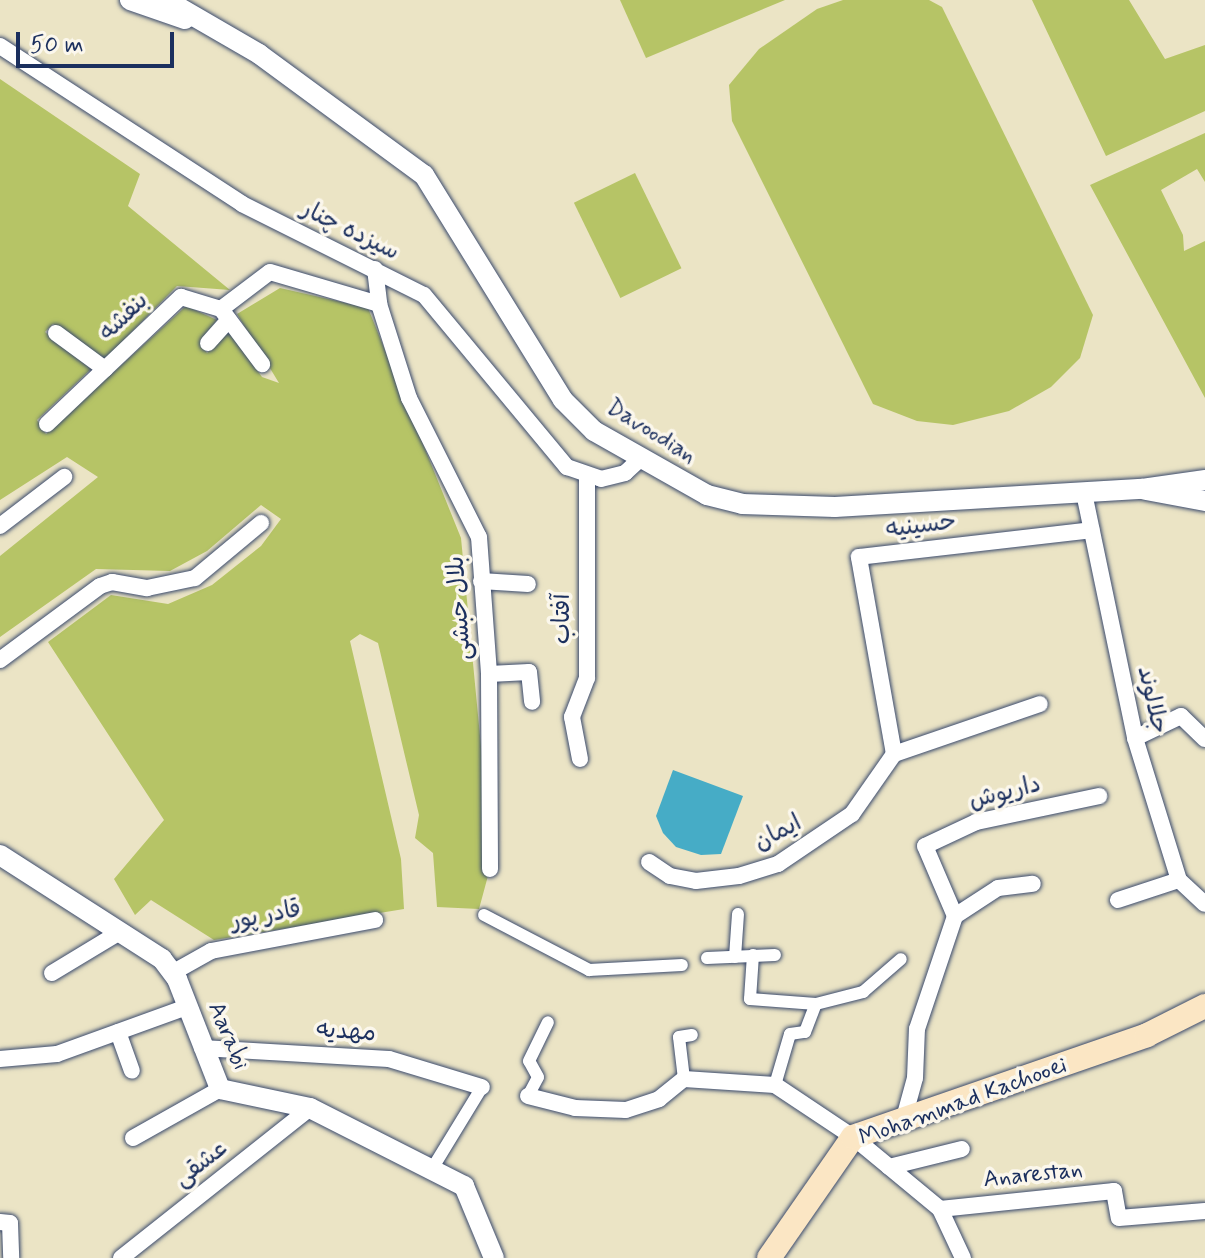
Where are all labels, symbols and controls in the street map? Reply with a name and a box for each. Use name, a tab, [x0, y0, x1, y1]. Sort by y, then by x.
scale bar	[20, 16, 178, 66]
text: 50 m	[30, 30, 84, 61]
street label: سیزده چنار	[296, 195, 404, 267]
street label: بنفشه	[93, 287, 155, 347]
street label: Davoodian	[601, 393, 701, 471]
street label: حسینیه	[884, 507, 958, 545]
street label: بلال حبشی	[442, 555, 478, 661]
street label: آفتاب	[549, 594, 577, 644]
street label: جلالوند	[1130, 663, 1174, 737]
street label: داریوش	[966, 770, 1044, 816]
street label: ایمان	[749, 809, 807, 857]
street label: قادر پور	[229, 895, 303, 937]
street label: Aarabi	[201, 998, 255, 1074]
street label: مهدیه	[315, 1016, 377, 1048]
street label: Mohammad Kachooei	[854, 1051, 1072, 1153]
street label: عشقی	[169, 1134, 233, 1194]
street label: Anarestan	[982, 1155, 1084, 1195]

